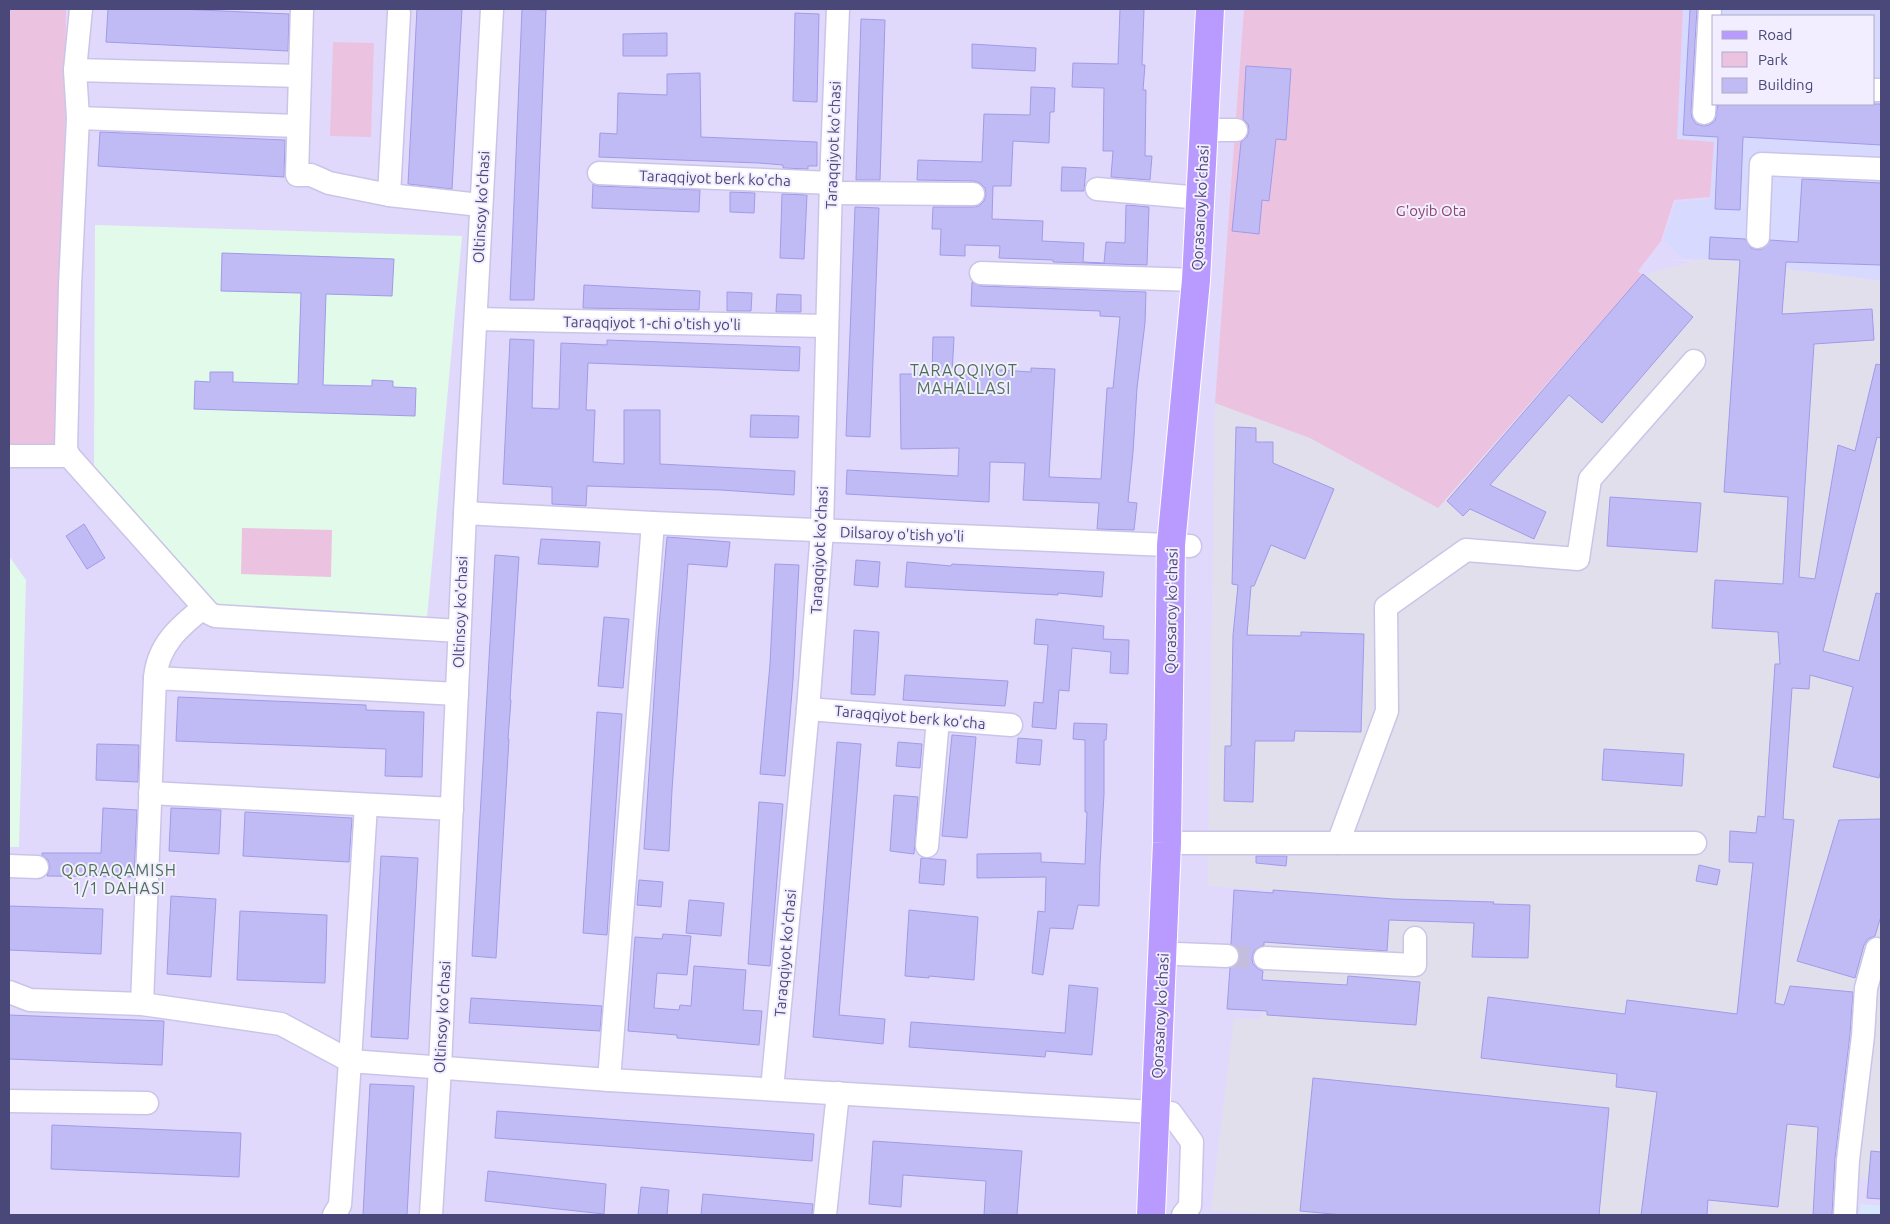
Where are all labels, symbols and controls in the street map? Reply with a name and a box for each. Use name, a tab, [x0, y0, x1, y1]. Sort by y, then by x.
legend	[1712, 15, 1875, 105]
text: Road	[1758, 26, 1793, 43]
text: Park	[1758, 51, 1788, 68]
text: Building	[1758, 76, 1813, 93]
street label: Taraqqiyot ko'chasi	[822, 81, 844, 209]
street label: Qorasaroy ko'chasi	[1188, 145, 1212, 271]
street label: Oltinsoy ko'chasi	[470, 150, 492, 264]
street label: Taraqqiyot berk ko'cha	[639, 167, 791, 189]
park label: G'oyib Ota	[1396, 202, 1466, 219]
street label: Taraqqiyot 1-chi o'tish yo'li	[563, 313, 741, 333]
district label: TARAQQIYOT MAHALLASI	[910, 361, 1018, 397]
street label: Taraqqiyot ko'chasi	[807, 486, 831, 614]
street label: Dilsaroy o'tish yo'li	[840, 523, 964, 545]
street label: Qorasaroy ko'chasi	[1161, 548, 1181, 674]
street label: Oltinsoy ko'chasi	[450, 556, 470, 668]
street label: Taraqqiyot berk ko'cha	[834, 702, 986, 732]
district label: QORAQAMISH 1/1 DAHASI	[61, 861, 177, 897]
street label: Taraqqiyot ko'chasi	[771, 888, 799, 1018]
street label: Qorasaroy ko'chasi	[1148, 953, 1172, 1079]
street label: Oltinsoy ko'chasi	[431, 960, 453, 1074]

